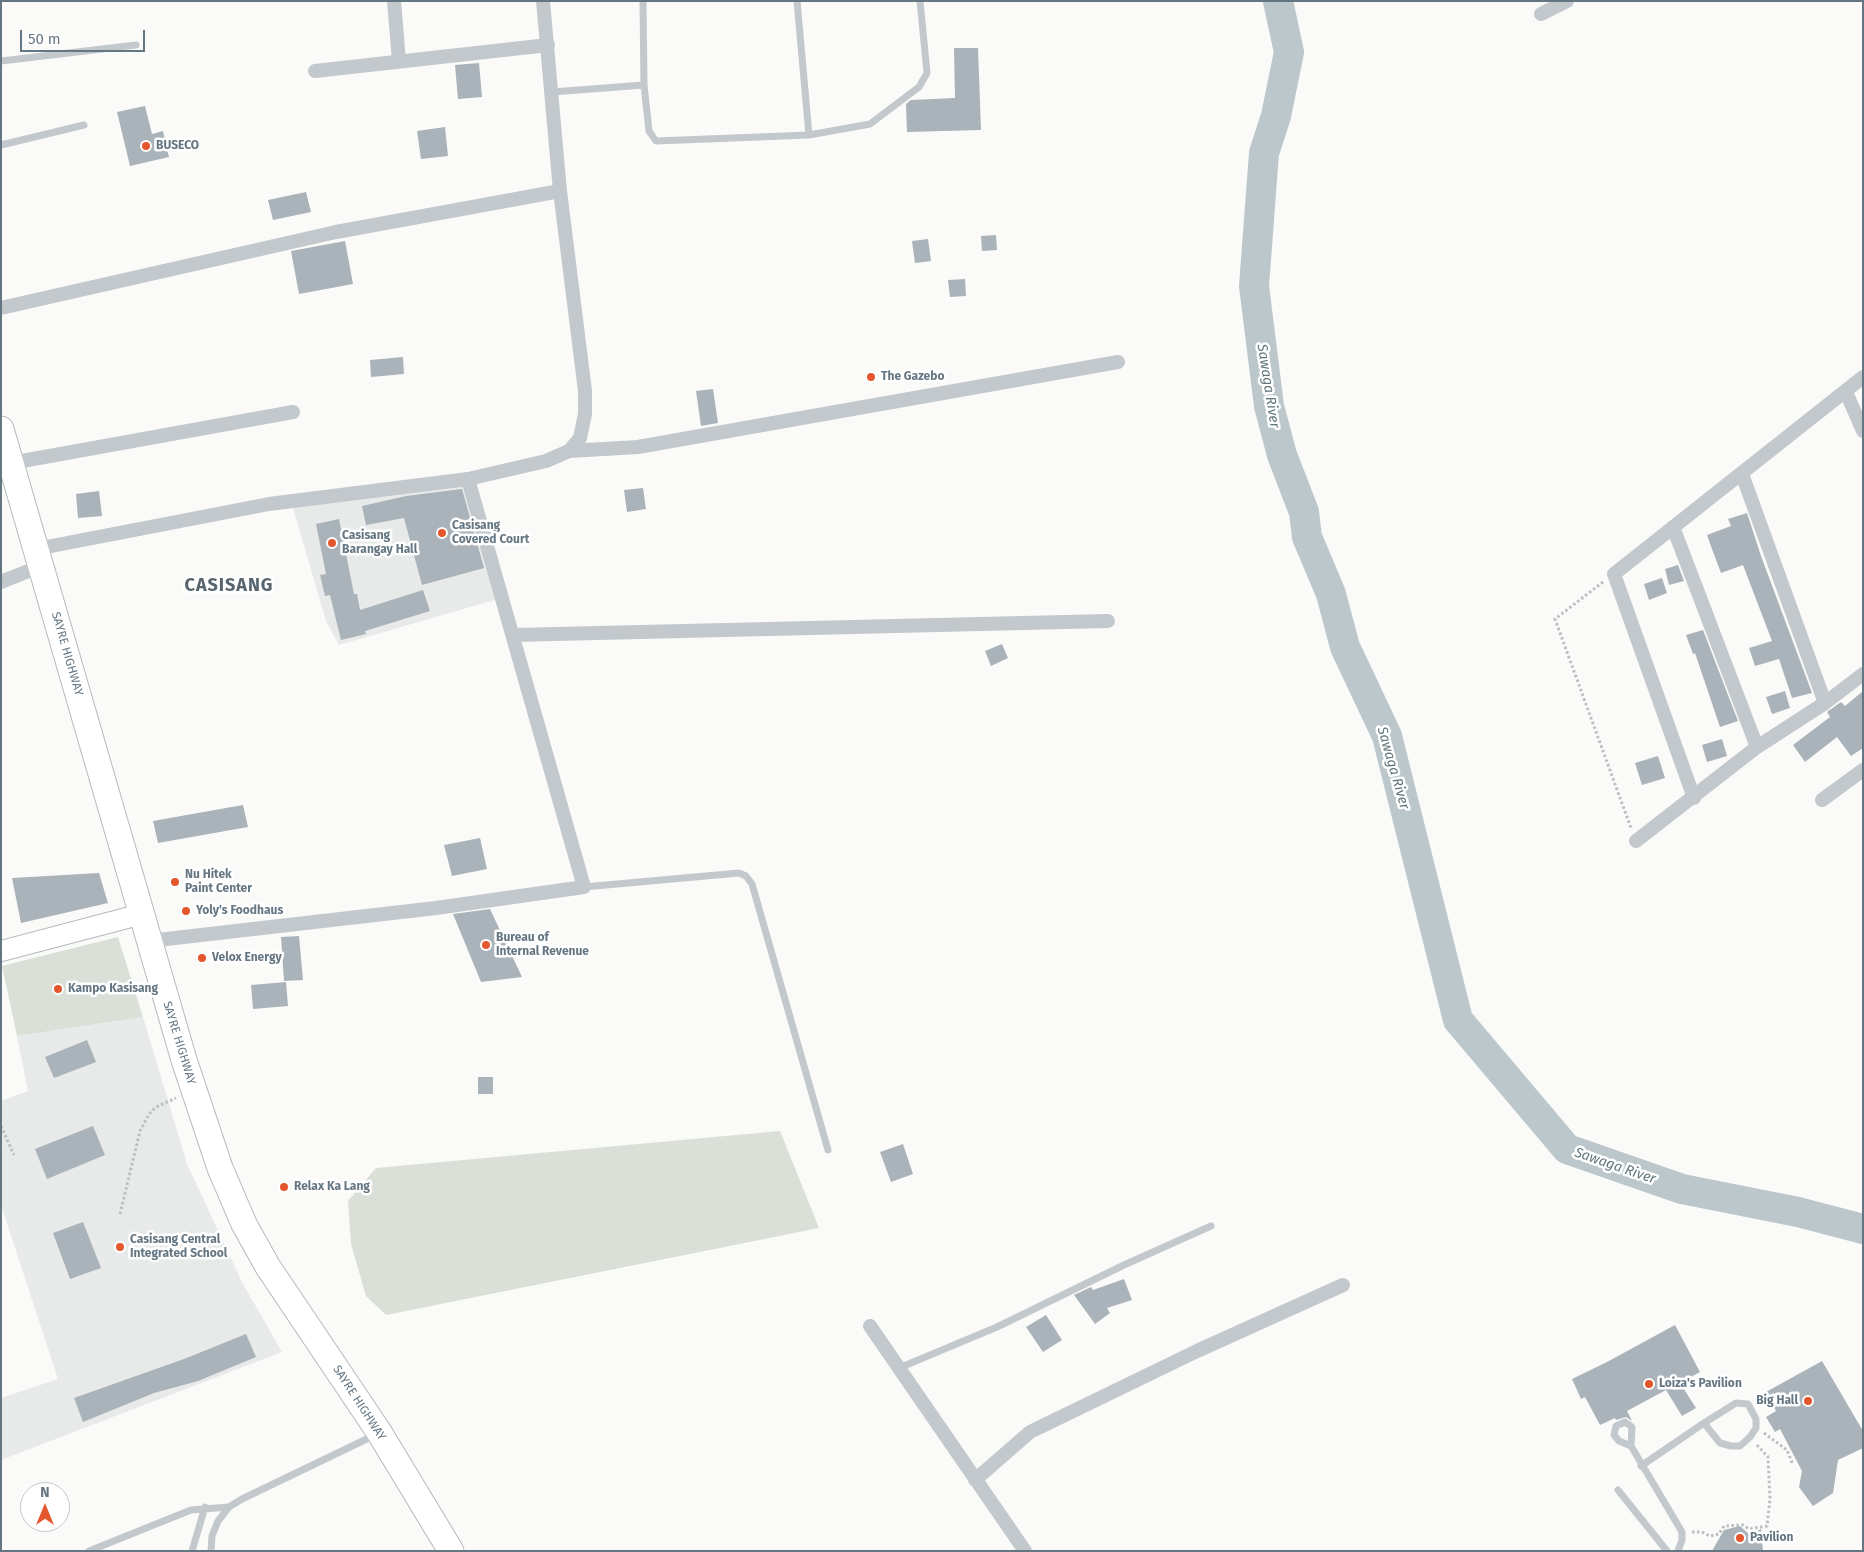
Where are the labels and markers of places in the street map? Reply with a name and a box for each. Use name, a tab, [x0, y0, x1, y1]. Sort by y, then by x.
place label: BUSECO	[156, 139, 199, 153]
marker: BUSECO	[140, 140, 152, 152]
place label: The Gazebo	[881, 370, 944, 384]
marker: The Gazebo	[865, 371, 877, 383]
place label: Casisang Covered Court	[452, 519, 529, 547]
marker: Casisang Covered Court	[436, 527, 448, 539]
place label: Casisang Barangay Hall	[342, 529, 417, 557]
marker: Casisang Barangay Hall	[326, 537, 338, 549]
place label: Nu Hitek Paint Center	[185, 868, 252, 896]
marker: Nu Hitek Paint Center	[169, 876, 181, 888]
place label: Yoly's Foodhaus	[196, 904, 283, 918]
marker: Yoly's Foodhaus	[180, 905, 192, 917]
place label: Bureau of Internal Revenue	[496, 931, 589, 959]
marker: Bureau of Internal Revenue	[480, 939, 492, 951]
place label: Velox Energy	[212, 951, 282, 965]
marker: Velox Energy	[196, 952, 208, 964]
place label: Kampo Kasisang	[68, 982, 158, 996]
marker: Kampo Kasisang	[52, 983, 64, 995]
place label: Relax Ka Lang	[294, 1180, 370, 1194]
marker: Relax Ka Lang	[278, 1181, 290, 1193]
place label: Casisang Central Integrated School	[130, 1233, 227, 1261]
marker: Casisang Central Integrated School	[114, 1241, 126, 1253]
place label: Loiza's Pavilion	[1659, 1377, 1742, 1391]
marker: Loiza's Pavilion	[1643, 1378, 1655, 1390]
place label: Big Hall	[1756, 1394, 1798, 1408]
marker: Big Hall	[1802, 1395, 1814, 1407]
place label: Pavilion	[1750, 1531, 1793, 1545]
marker: Pavilion	[1734, 1532, 1746, 1544]

